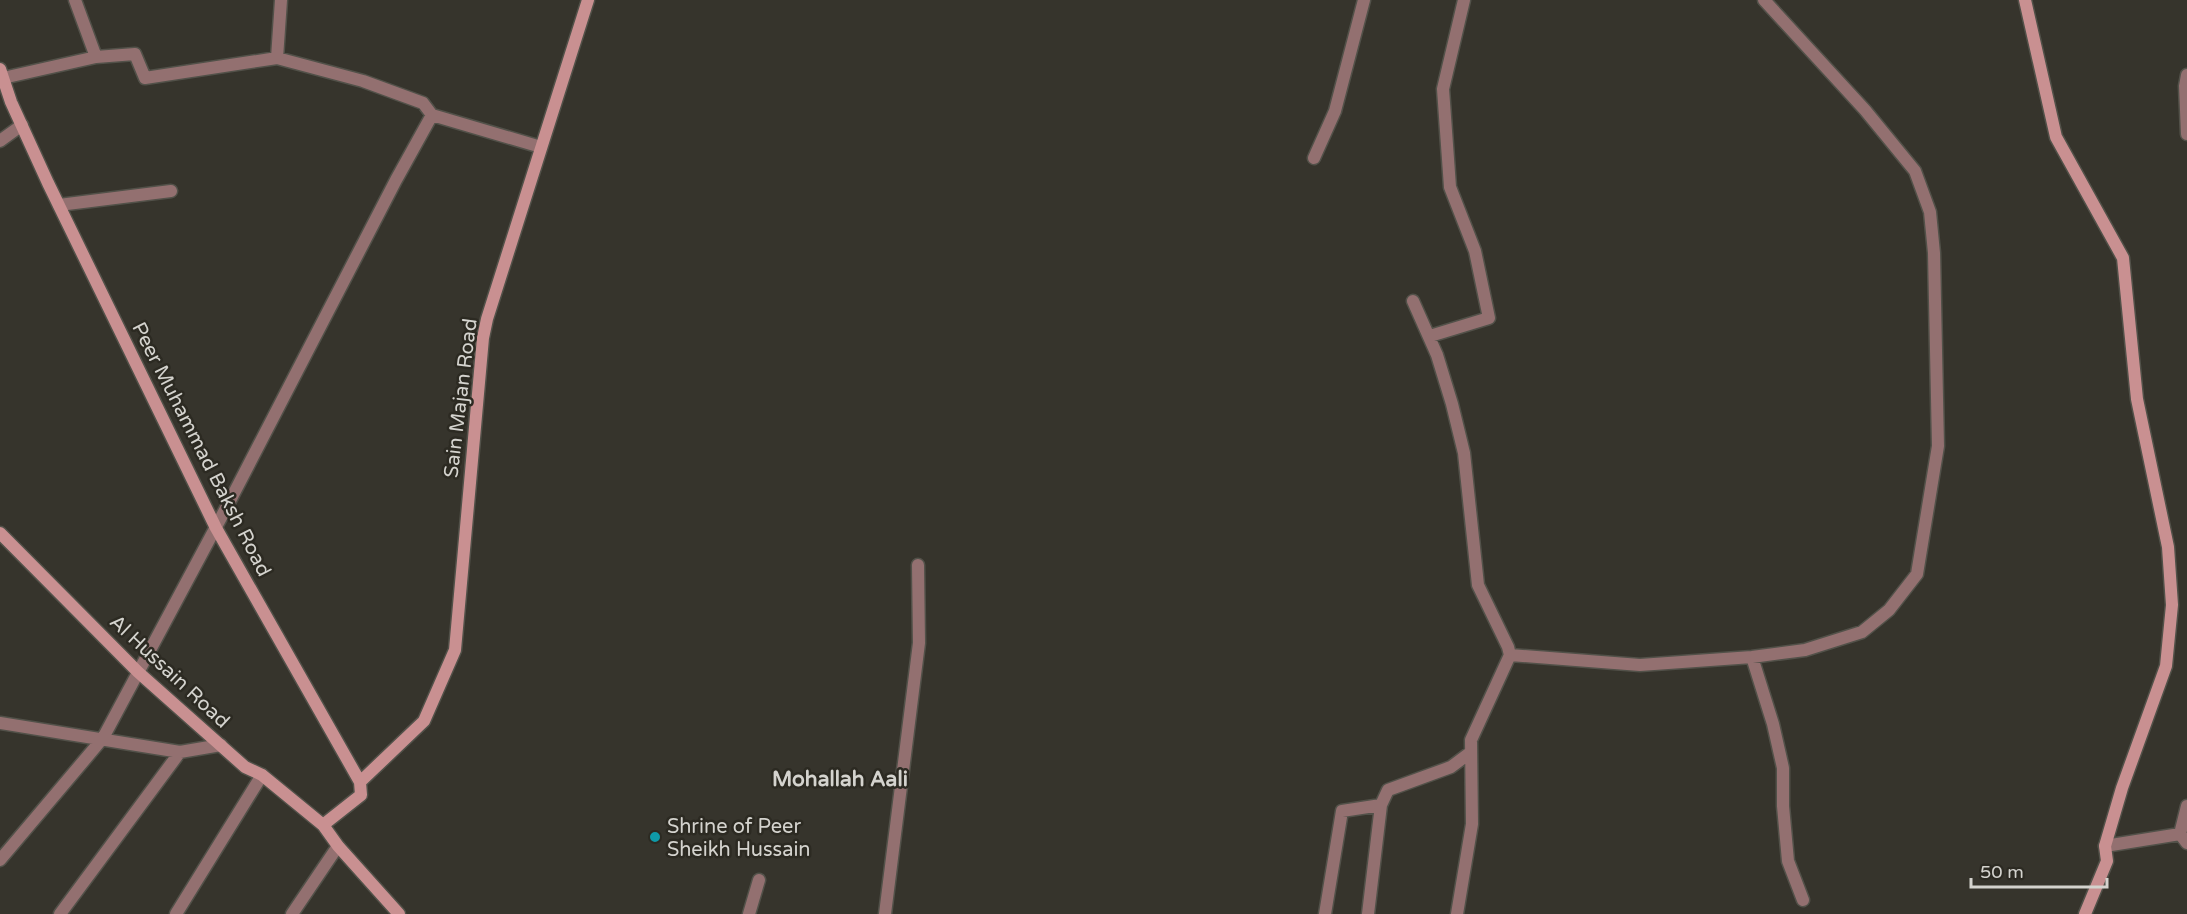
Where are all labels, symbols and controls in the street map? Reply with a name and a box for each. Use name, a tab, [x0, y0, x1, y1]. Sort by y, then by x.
street label: Sain Majan Road	[439, 317, 483, 479]
street label: Peer Muhammad Baksh Road	[126, 318, 276, 581]
street label: Al Hussain Road	[104, 610, 234, 733]
district label: Mohallah Aali	[772, 767, 908, 792]
place label: Shrine of Peer Sheikh Hussain	[667, 815, 811, 862]
marker: Shrine of Peer Sheikh Hussain	[648, 830, 662, 844]
scale bar	[1971, 851, 2108, 889]
text: 50 m	[1980, 861, 2024, 883]

